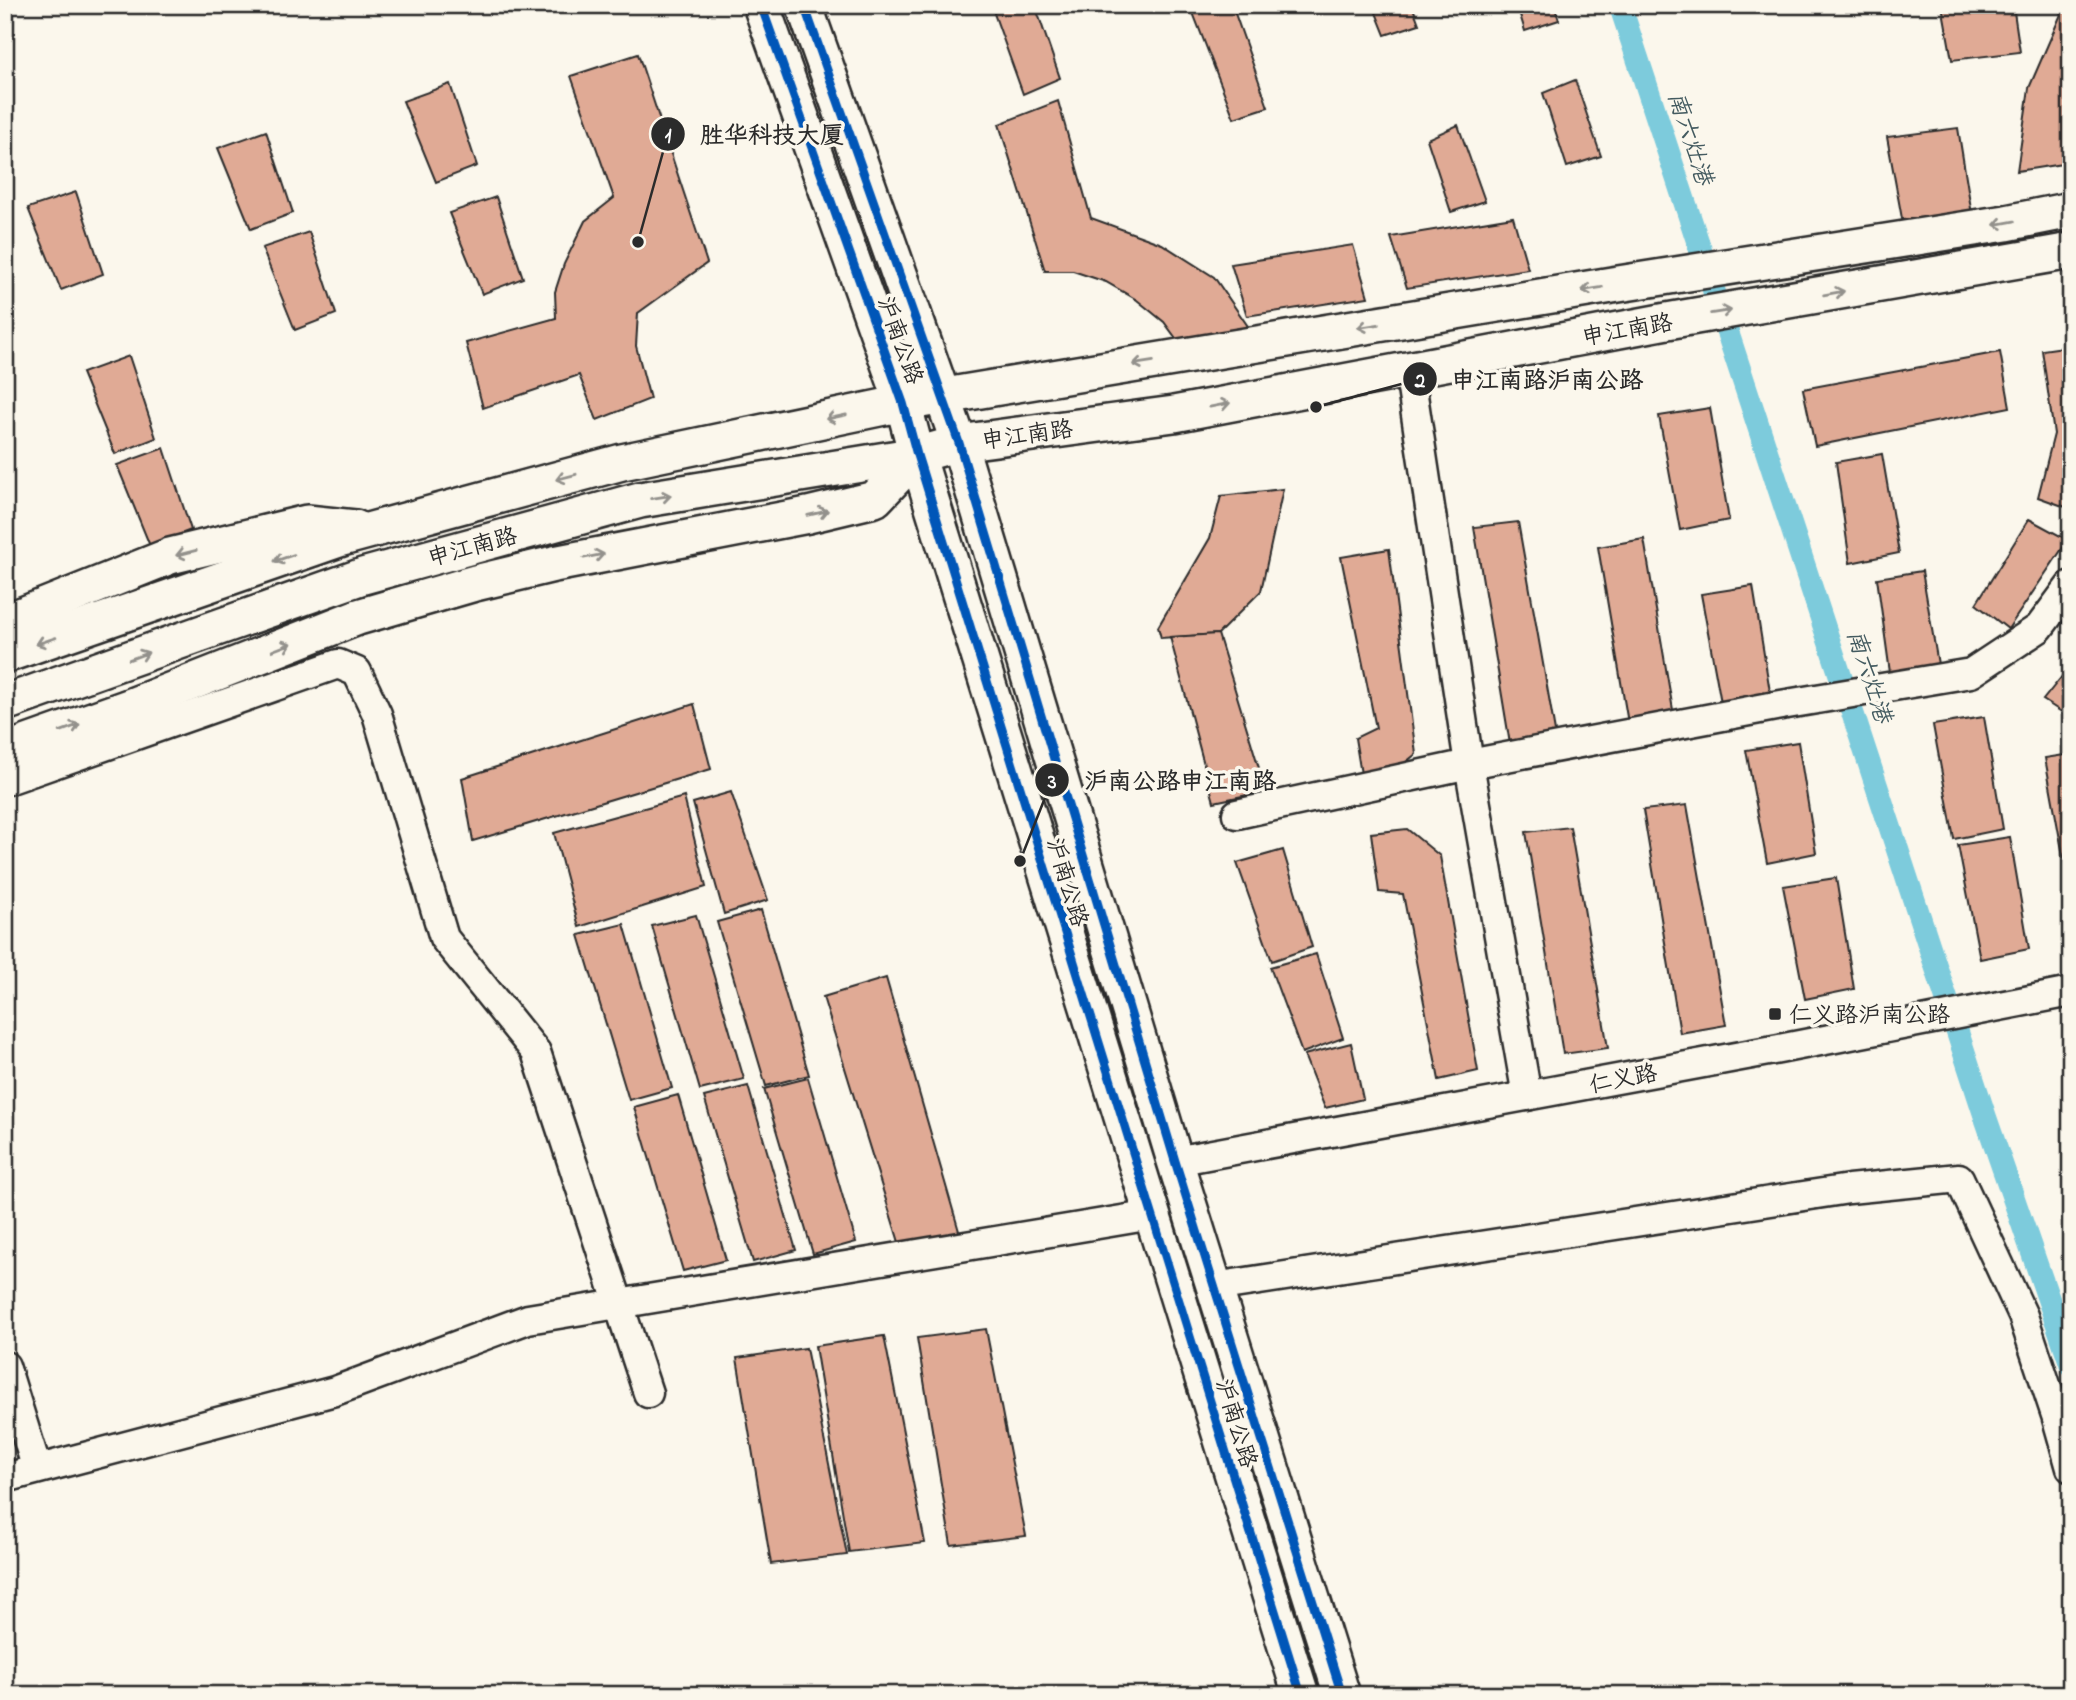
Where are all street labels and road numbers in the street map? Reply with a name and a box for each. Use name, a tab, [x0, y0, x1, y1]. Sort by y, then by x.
street label: 沪南公路	[867, 292, 930, 390]
street label: 申江南路	[1579, 307, 1676, 356]
street label: 申江南路	[979, 414, 1075, 459]
street label: 申江南路	[424, 521, 521, 576]
street label: 沪南公路	[1036, 834, 1095, 932]
street label: 仁义路	[1586, 1058, 1660, 1103]
street label: 沪南公路	[1205, 1375, 1264, 1473]

